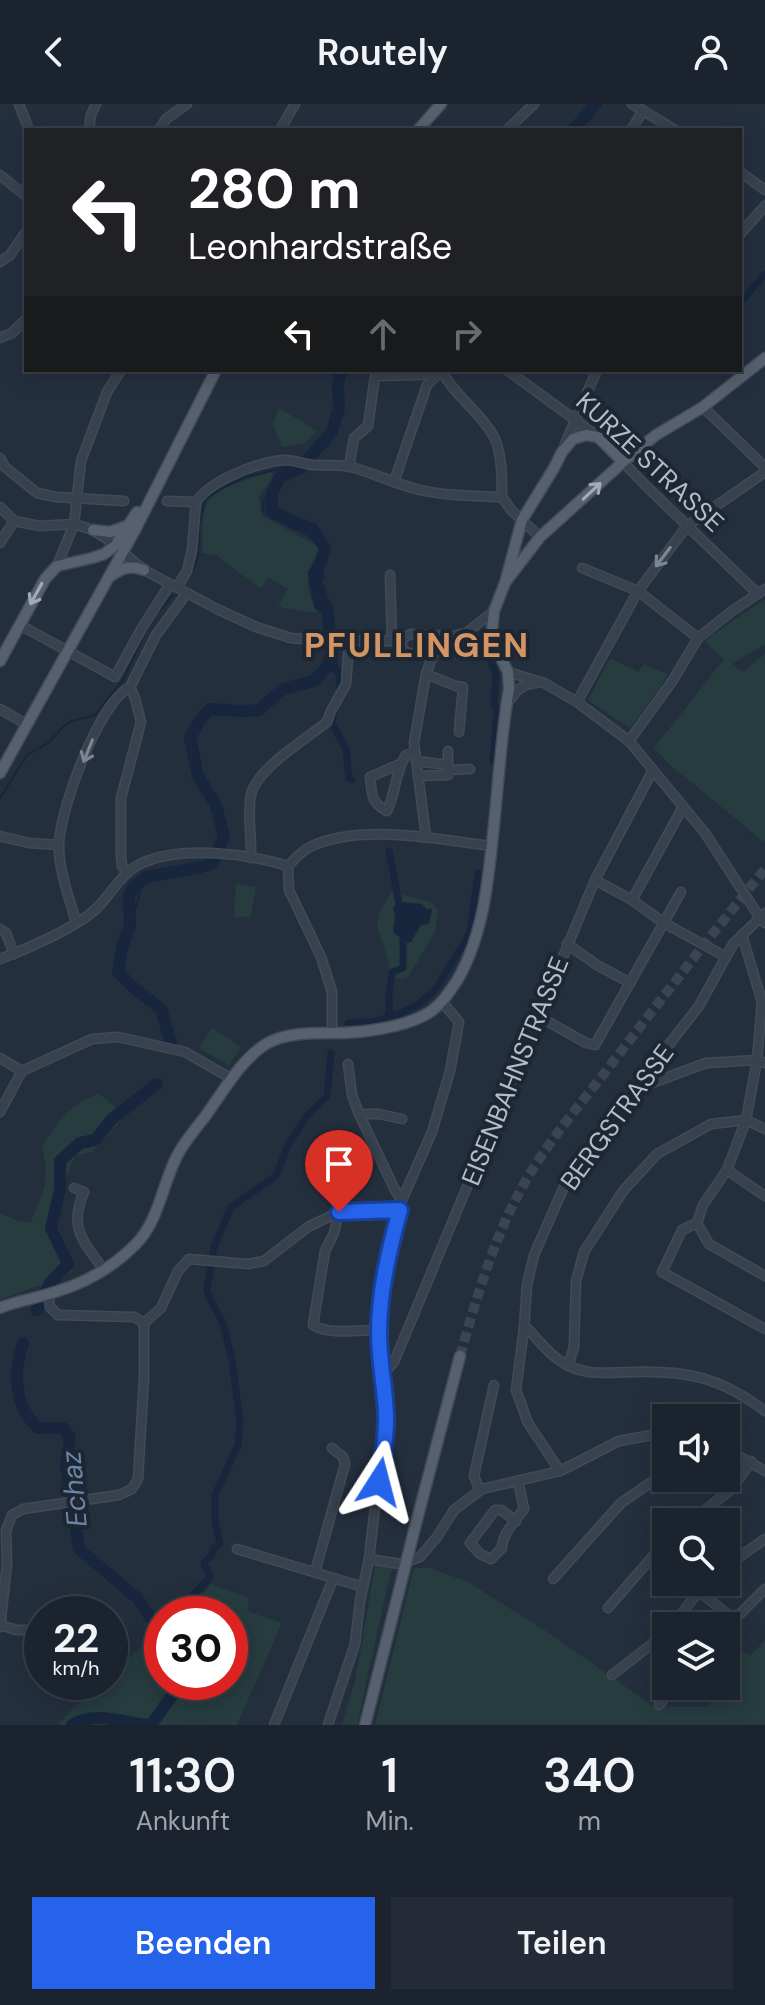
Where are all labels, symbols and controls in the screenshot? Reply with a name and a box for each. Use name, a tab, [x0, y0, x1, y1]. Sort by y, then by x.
text: Routely	[317, 29, 448, 76]
icon: back	[32, 30, 76, 74]
icon: person	[689, 30, 733, 74]
text: 280 m	[188, 152, 361, 225]
icon: left	[56, 160, 160, 264]
text: Leonhardstraße	[188, 223, 452, 270]
icon: left	[277, 312, 321, 356]
icon: ahead	[361, 312, 405, 356]
icon: right	[445, 312, 489, 356]
street label: KURZE STRASSE	[569, 385, 731, 539]
one-way arrow	[582, 481, 602, 500]
one-way arrow	[655, 546, 672, 567]
one-way arrow	[28, 582, 44, 605]
district label: PFULLINGEN	[304, 623, 530, 668]
one-way arrow	[79, 738, 94, 763]
street label: EISENBAHNSTRASSE	[454, 952, 576, 1190]
street label: BERGSTRASSE	[553, 1037, 681, 1197]
pin	[305, 1130, 373, 1212]
icon: arrive	[317, 1142, 361, 1186]
map controls	[652, 1404, 740, 1700]
button: sound	[652, 1404, 740, 1492]
position arrow	[337, 1440, 421, 1524]
water label: Echaz	[52, 1450, 96, 1528]
button: search	[652, 1508, 740, 1596]
speed limit sign: 30	[144, 1596, 248, 1700]
text: 22	[53, 1612, 99, 1664]
button: layers	[652, 1612, 740, 1700]
text: km/h	[52, 1655, 100, 1681]
text: 11:30	[129, 1744, 236, 1807]
text: 1	[381, 1744, 398, 1807]
text: 340	[543, 1744, 636, 1807]
text: Ankunft	[136, 1804, 230, 1838]
text: Min.	[366, 1804, 414, 1838]
text: m	[578, 1804, 601, 1838]
button: Beenden	[32, 1897, 375, 1989]
button: Teilen	[391, 1897, 733, 1989]

